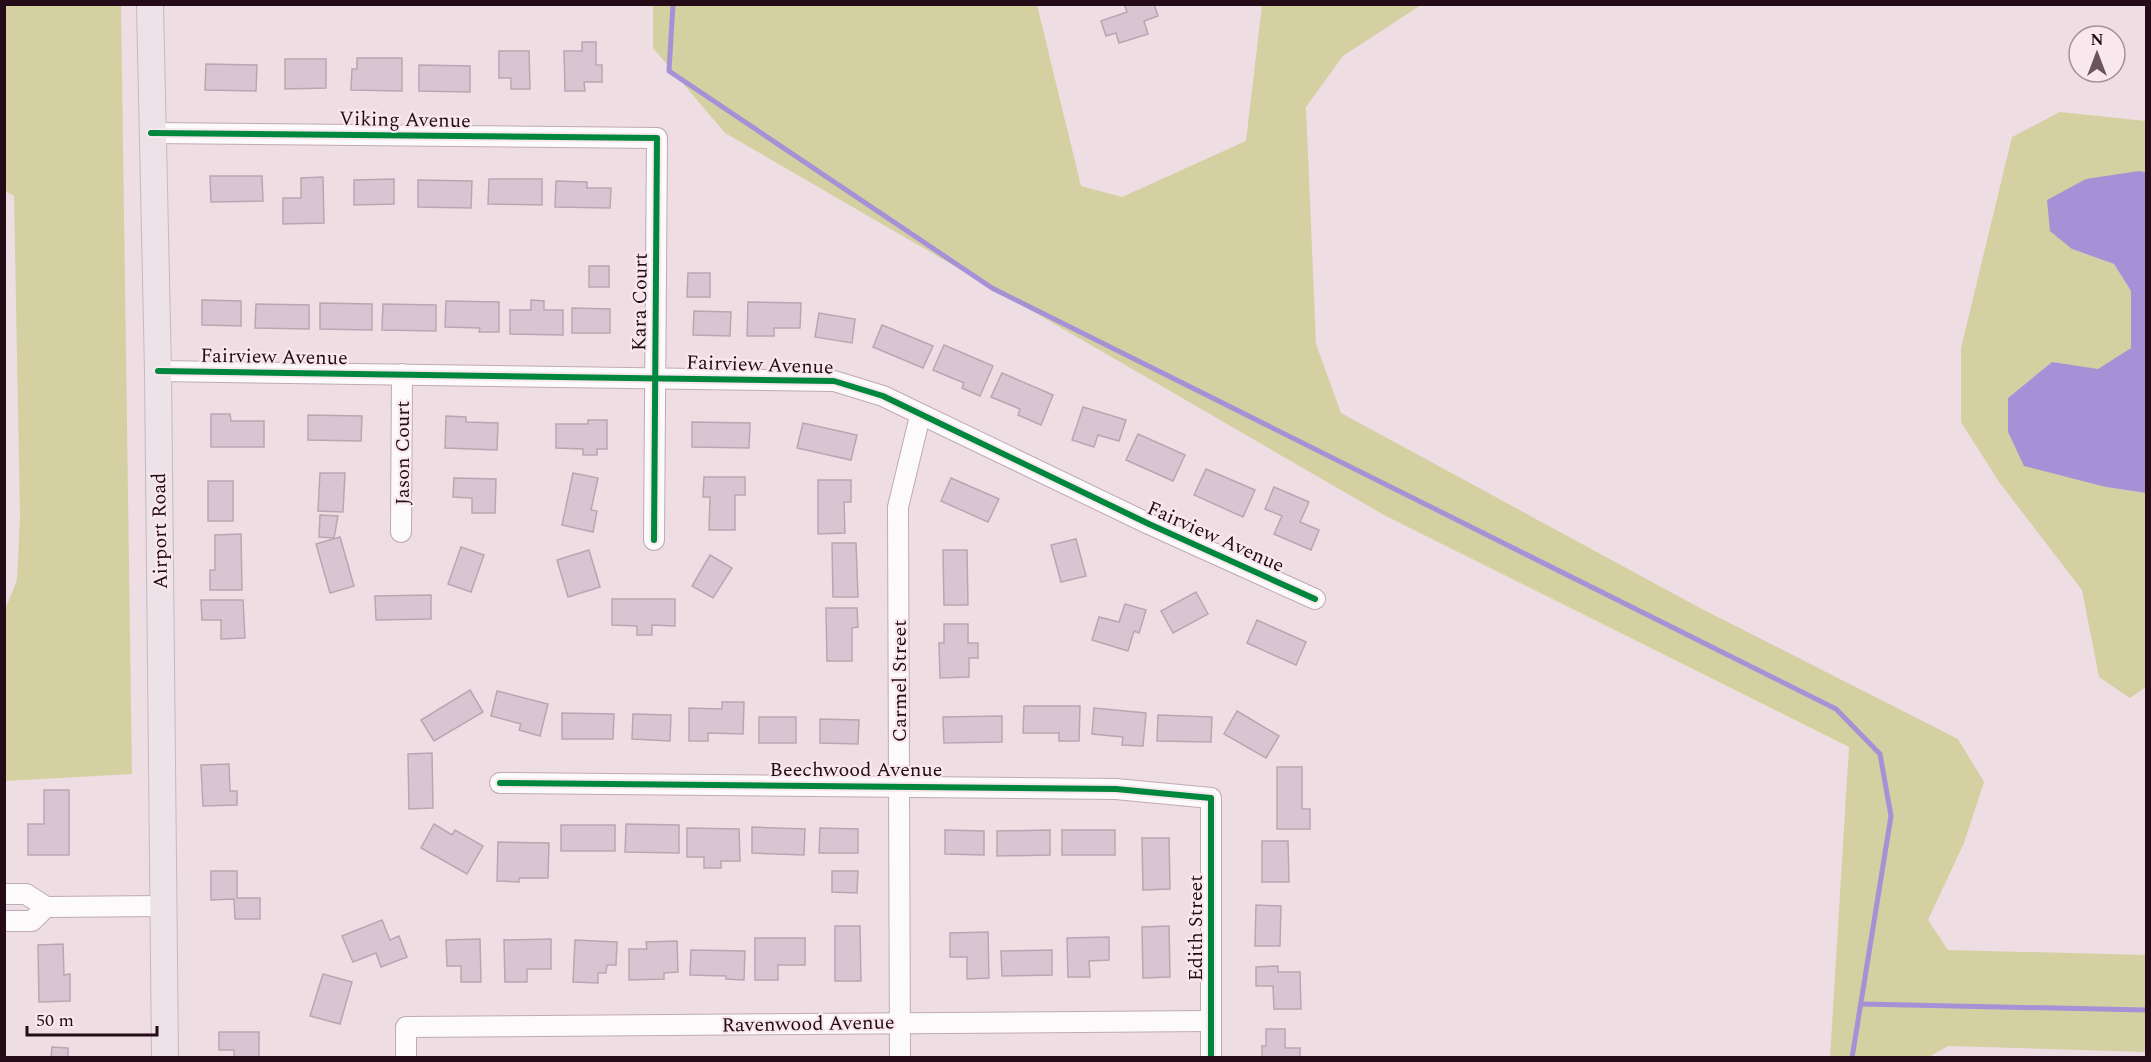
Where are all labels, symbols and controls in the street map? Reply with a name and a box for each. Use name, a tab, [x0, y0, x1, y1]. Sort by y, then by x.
north arrow	[2067, 24, 2127, 84]
text: N	[2090, 28, 2104, 52]
street label: Viking Avenue	[339, 104, 471, 136]
street label: Kara Court	[624, 253, 656, 351]
street label: Fairview Avenue	[200, 341, 348, 373]
street label: Fairview Avenue	[686, 347, 834, 383]
street label: Jason Court	[388, 401, 418, 505]
street label: Airport Road	[144, 472, 176, 590]
street label: Fairview Avenue	[1142, 493, 1289, 581]
street label: Carmel Street	[885, 620, 915, 742]
street label: Beechwood Avenue	[770, 755, 942, 785]
street label: Edith Street	[1181, 875, 1211, 981]
scale bar	[27, 999, 158, 1037]
text: 50 m	[36, 1007, 74, 1034]
street label: Ravenwood Avenue	[721, 1007, 895, 1041]

